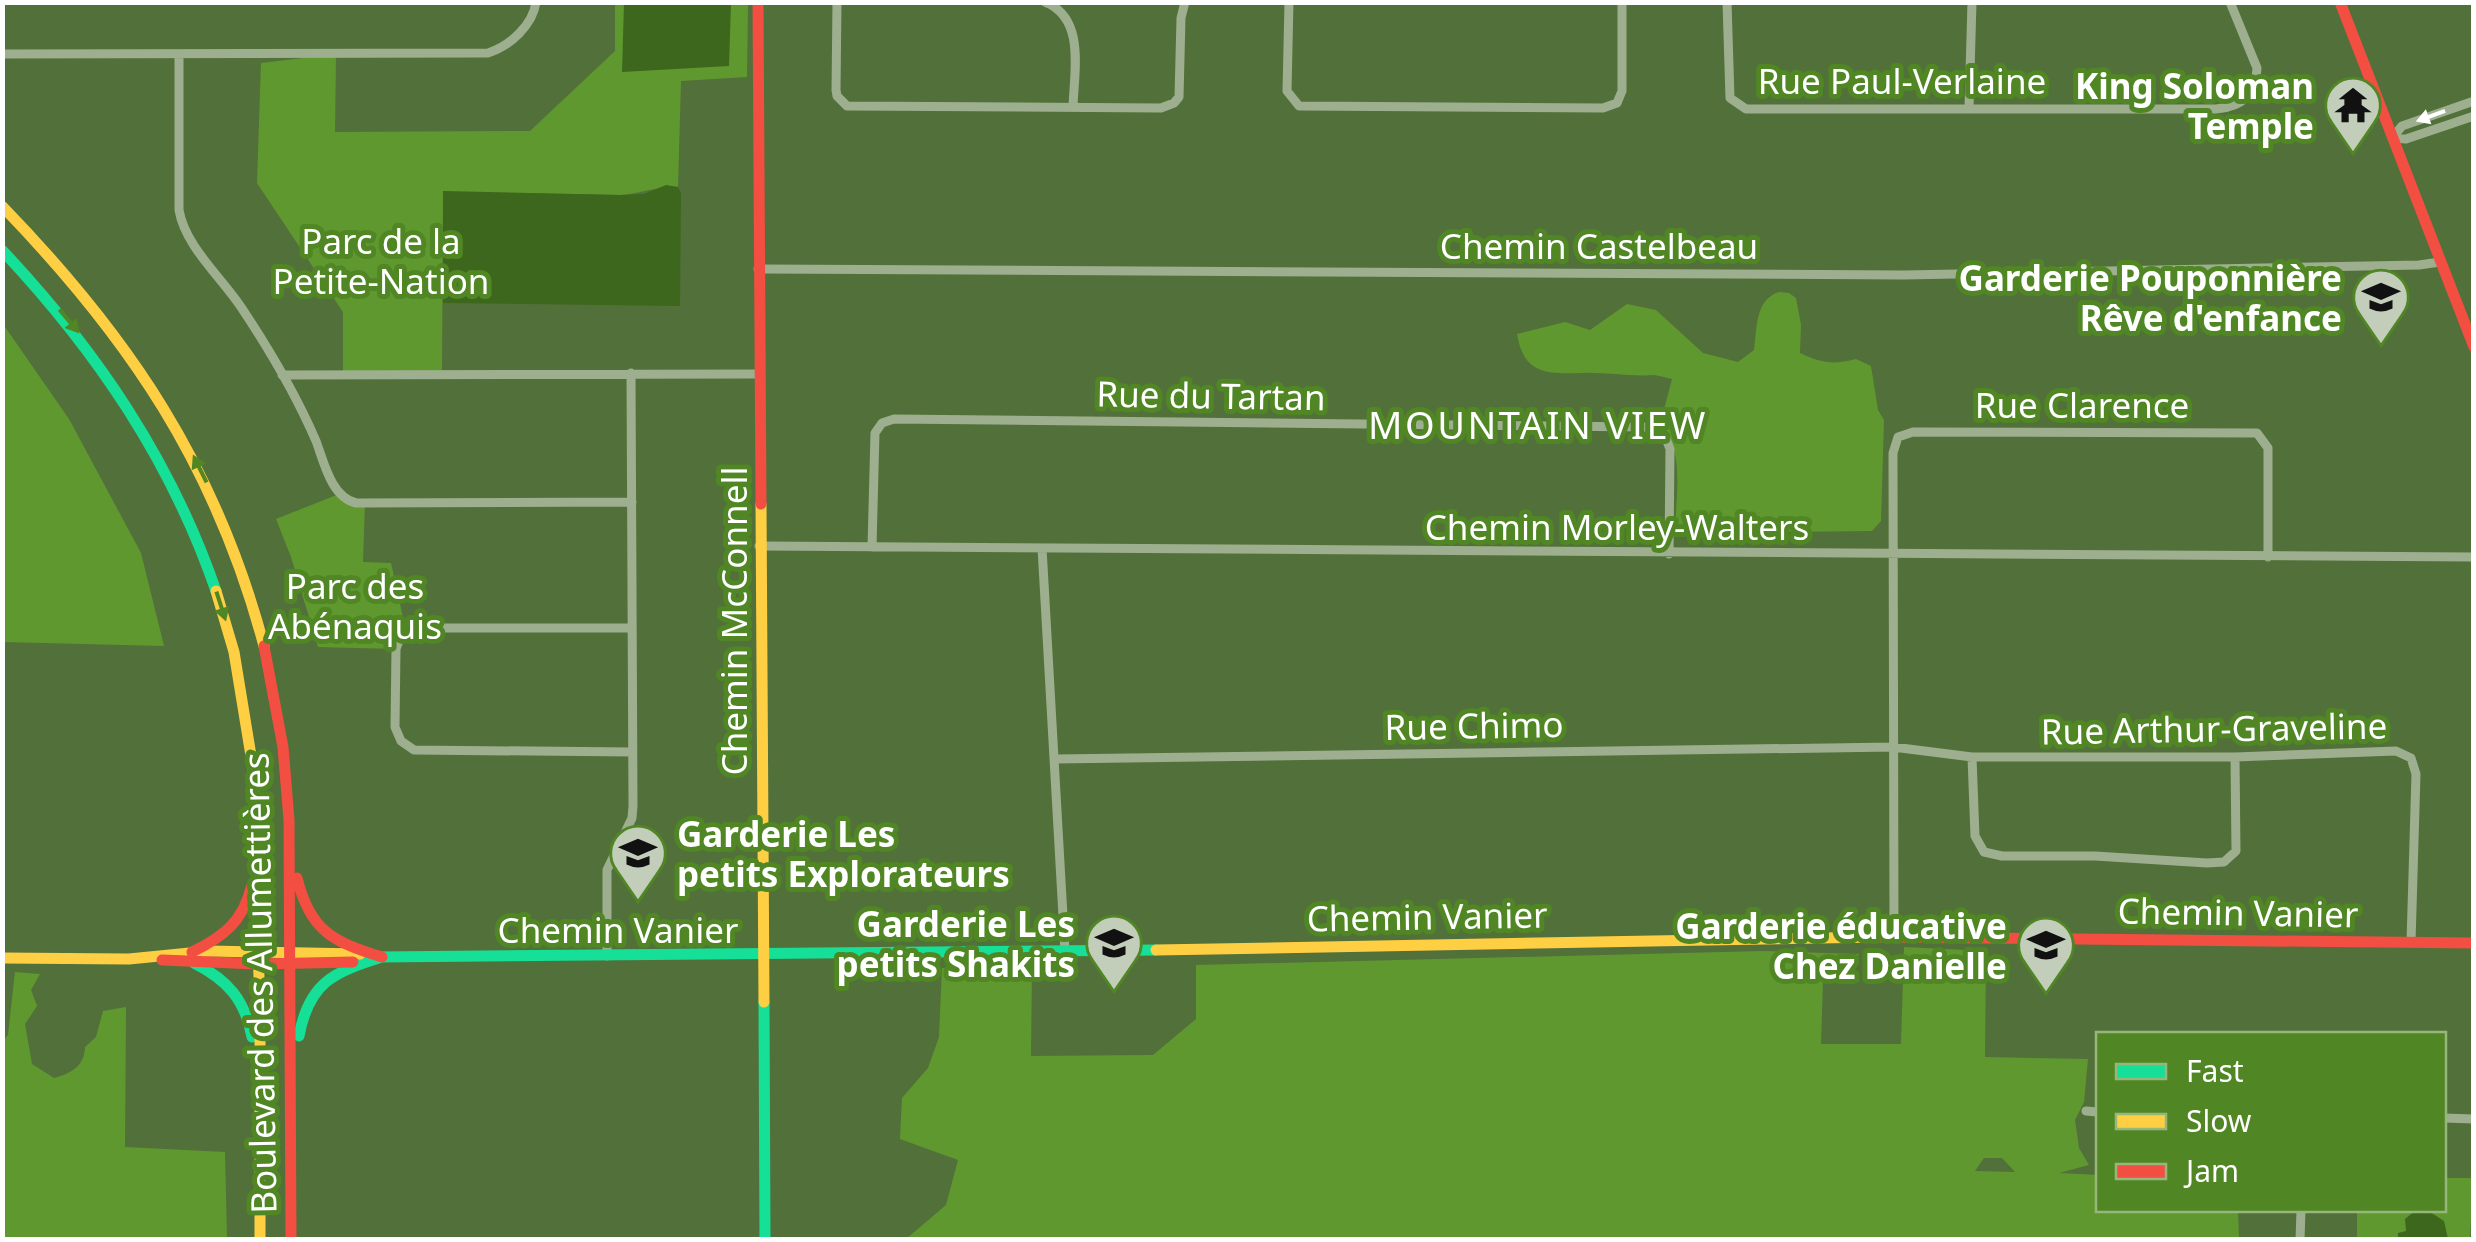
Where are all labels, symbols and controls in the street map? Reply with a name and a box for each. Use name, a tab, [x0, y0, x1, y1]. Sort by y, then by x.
street label: Rue Paul-Verlaine	[1758, 57, 2046, 104]
place label: King Soloman Temple	[2075, 62, 2314, 149]
temple icon: King Soloman Temple	[2323, 75, 2383, 154]
one-way arrow	[2415, 109, 2445, 124]
park label: Parc de la Petite-Nation	[273, 217, 489, 304]
street label: Chemin Castelbeau	[1440, 222, 1758, 269]
place label: Garderie Pouponnière Rêve d'enfance	[1959, 254, 2342, 341]
school or university icon: Garderie Pouponnière Rêve d'enfance	[2351, 267, 2411, 346]
one-way arrow	[58, 309, 79, 334]
street label: Rue du Tartan	[1096, 370, 1326, 420]
street label: Rue Clarence	[1975, 381, 2189, 428]
district label: MOUNTAIN VIEW	[1368, 398, 1708, 450]
one-way arrow	[192, 454, 209, 483]
street label: Chemin McConnell	[710, 467, 757, 775]
street label: Chemin Morley-Walters	[1425, 503, 1809, 550]
park label: Parc des Abénaquis	[268, 562, 442, 649]
one-way arrow	[214, 592, 229, 622]
street label: Rue Chimo	[1384, 700, 1564, 750]
street label: Rue Arthur-Graveline	[2040, 701, 2388, 755]
street label: Boulevard des Allumettières	[231, 752, 287, 1214]
place label: Garderie Les petits Explorateurs	[677, 810, 1010, 897]
school or university icon: Garderie Les petits Explorateurs	[608, 823, 668, 902]
street label: Chemin Vanier	[2117, 886, 2359, 938]
street label: Chemin Vanier	[1306, 890, 1548, 942]
place label: Garderie Les petits Shakits	[837, 900, 1075, 987]
place label: Garderie éducative Chez Danielle	[1675, 902, 2007, 989]
street label: Chemin Vanier	[498, 906, 738, 953]
school or university icon: Garderie Les petits Shakits	[1084, 913, 1144, 992]
school or university icon: Garderie éducative Chez Danielle	[2016, 915, 2076, 994]
legend	[2096, 1032, 2446, 1212]
text: Fast	[2186, 1050, 2244, 1091]
text: Slow	[2186, 1100, 2252, 1141]
text: Jam	[2183, 1150, 2239, 1191]

